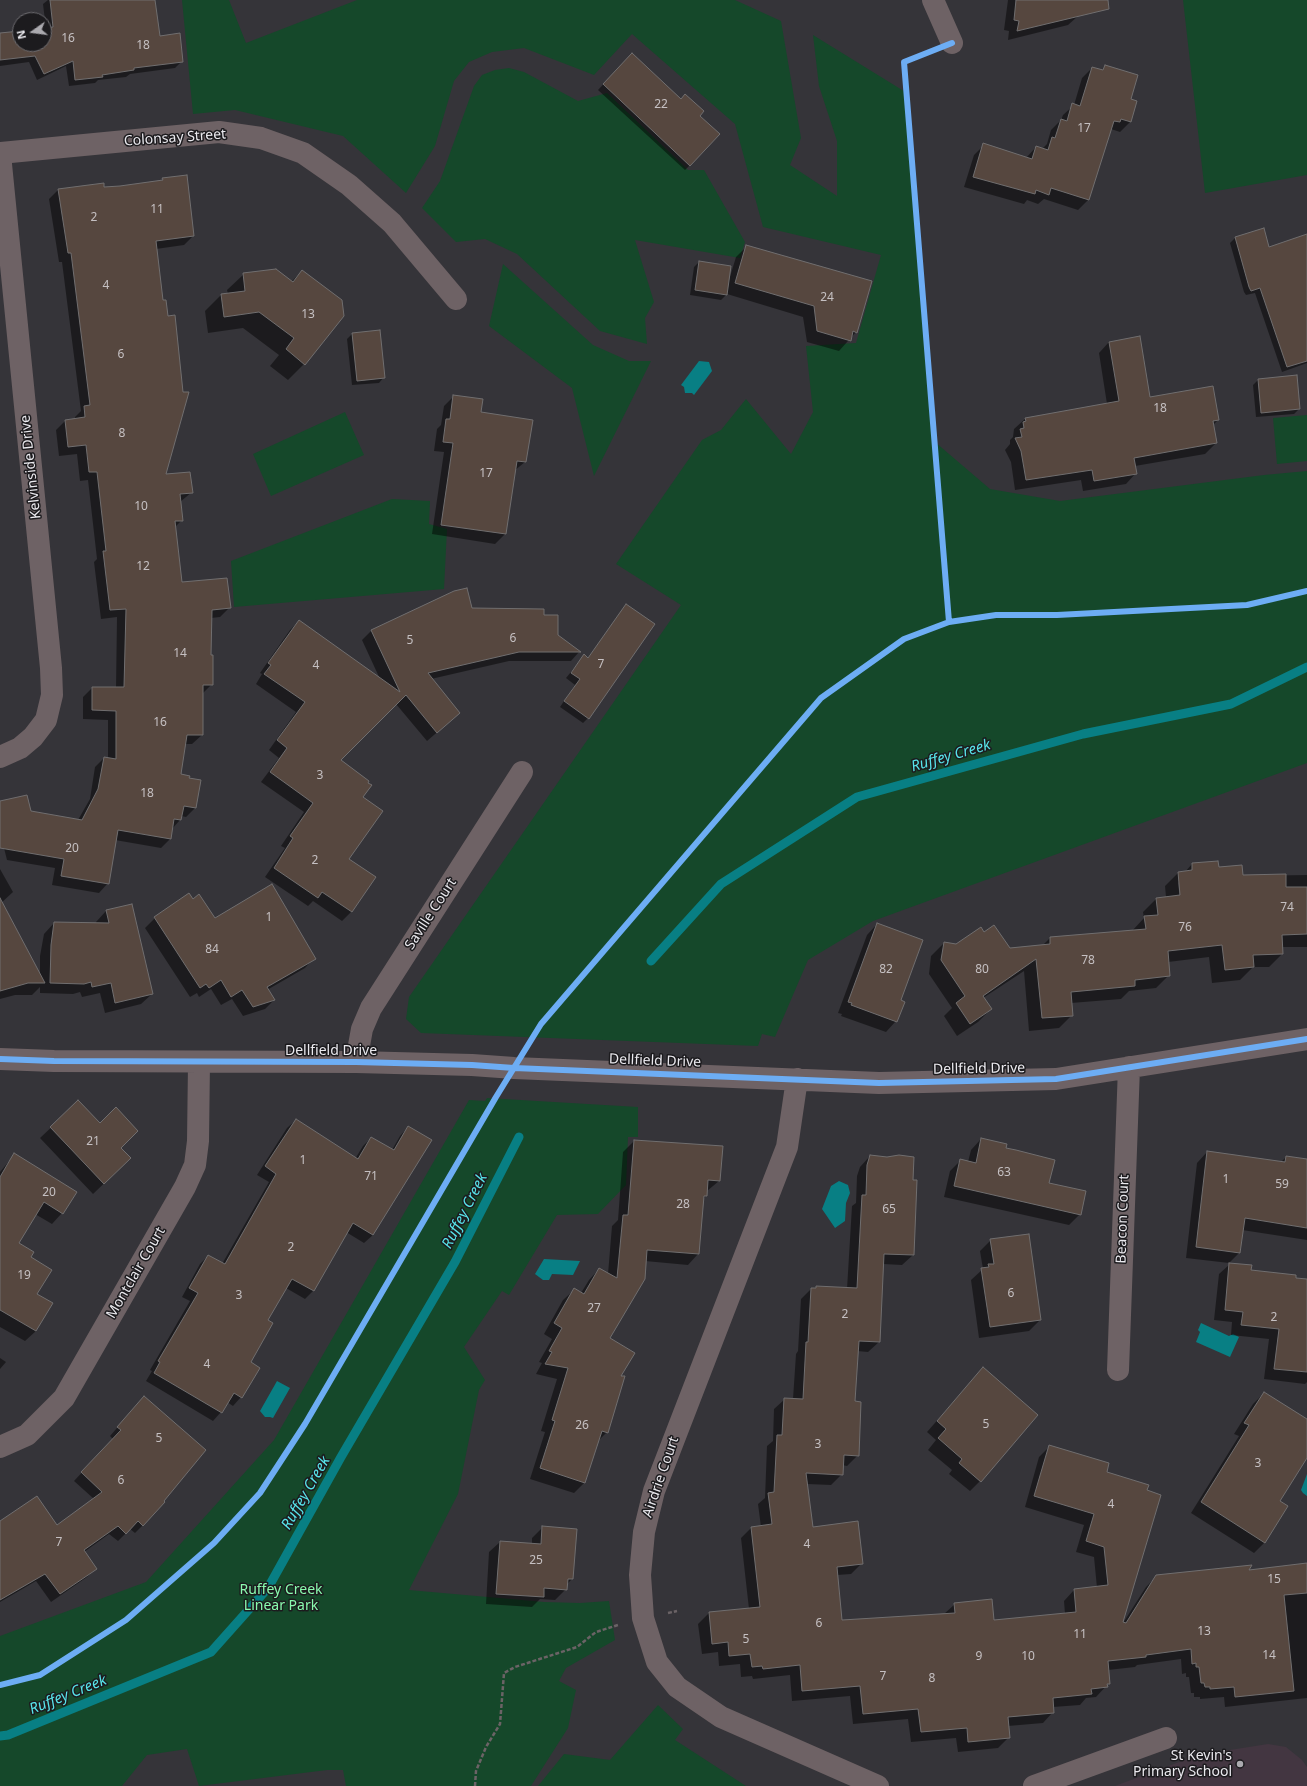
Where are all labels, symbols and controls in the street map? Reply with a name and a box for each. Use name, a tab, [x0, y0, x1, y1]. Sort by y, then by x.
north arrow	[12, 12, 52, 52]
text: N	[12, 29, 29, 41]
house number: 16	[61, 32, 75, 46]
house number: 18	[136, 39, 150, 53]
house number: 22	[654, 98, 668, 112]
house number: 17	[1077, 122, 1091, 136]
street label: Colonsay Street	[123, 126, 227, 150]
house number: 11	[150, 203, 164, 217]
house number: 2	[91, 211, 97, 225]
house number: 4	[103, 279, 109, 293]
house number: 24	[820, 291, 834, 305]
house number: 13	[301, 308, 315, 322]
house number: 6	[118, 348, 124, 362]
house number: 18	[1153, 402, 1167, 416]
street label: Kelvinside Drive	[17, 414, 45, 520]
house number: 8	[119, 427, 125, 441]
house number: 17	[479, 467, 493, 481]
house number: 10	[134, 500, 148, 514]
house number: 12	[136, 560, 150, 574]
house number: 6	[510, 632, 516, 646]
house number: 5	[407, 634, 413, 648]
house number: 14	[173, 647, 187, 661]
house number: 7	[598, 658, 604, 672]
house number: 4	[313, 659, 319, 673]
house number: 16	[153, 716, 167, 730]
water label: Ruffey Creek	[909, 736, 993, 776]
house number: 3	[317, 769, 323, 783]
house number: 18	[140, 787, 154, 801]
house number: 20	[65, 842, 79, 856]
house number: 2	[312, 854, 318, 868]
street label: Saville Court	[402, 875, 460, 953]
house number: 74	[1280, 901, 1294, 915]
house number: 1	[266, 911, 272, 925]
house number: 76	[1178, 921, 1192, 935]
house number: 84	[205, 943, 219, 957]
house number: 78	[1081, 954, 1095, 968]
house number: 82	[879, 963, 893, 977]
house number: 80	[975, 963, 989, 977]
street label: Dellfield Drive	[285, 1043, 377, 1059]
street label: Dellfield Drive	[609, 1051, 701, 1071]
street label: Dellfield Drive	[933, 1060, 1025, 1078]
house number: 21	[86, 1135, 100, 1149]
house number: 1	[300, 1154, 306, 1168]
house number: 63	[997, 1166, 1011, 1180]
house number: 71	[364, 1170, 378, 1184]
water label: Ruffey Creek	[438, 1170, 492, 1252]
house number: 1	[1223, 1173, 1229, 1187]
street label: Beacon Court	[1113, 1174, 1133, 1264]
house number: 59	[1275, 1178, 1289, 1192]
house number: 20	[42, 1186, 56, 1200]
house number: 28	[676, 1198, 690, 1212]
house number: 65	[882, 1203, 896, 1217]
street label: Montclair Court	[103, 1224, 169, 1322]
house number: 2	[288, 1241, 294, 1255]
house number: 19	[17, 1269, 31, 1283]
house number: 6	[1008, 1287, 1014, 1301]
house number: 3	[236, 1289, 242, 1303]
house number: 27	[587, 1302, 601, 1316]
house number: 2	[842, 1308, 848, 1322]
house number: 2	[1271, 1311, 1277, 1325]
house number: 4	[204, 1358, 210, 1372]
house number: 5	[983, 1418, 989, 1432]
house number: 26	[575, 1419, 589, 1433]
house number: 5	[156, 1432, 162, 1446]
street label: Airdrie Court	[639, 1434, 683, 1520]
house number: 3	[815, 1438, 821, 1452]
water label: Ruffey Creek	[278, 1453, 334, 1533]
house number: 3	[1255, 1457, 1261, 1471]
house number: 6	[118, 1474, 124, 1488]
house number: 4	[1108, 1498, 1114, 1512]
house number: 7	[56, 1536, 62, 1550]
house number: 4	[804, 1538, 810, 1552]
house number: 25	[529, 1554, 543, 1568]
house number: 15	[1267, 1573, 1281, 1587]
park label: Ruffey Creek Linear Park	[239, 1582, 323, 1614]
house number: 6	[816, 1617, 822, 1631]
house number: 13	[1197, 1625, 1211, 1639]
house number: 11	[1073, 1628, 1087, 1642]
house number: 5	[743, 1633, 749, 1647]
house number: 14	[1262, 1649, 1276, 1663]
house number: 9	[976, 1650, 982, 1664]
house number: 10	[1021, 1650, 1035, 1664]
house number: 7	[880, 1670, 886, 1684]
water label: Ruffey Creek	[27, 1671, 109, 1719]
house number: 8	[929, 1672, 935, 1686]
place label: St Kevin's Primary School	[1133, 1748, 1232, 1780]
marker: St Kevin's Primary School	[1235, 1759, 1245, 1769]

